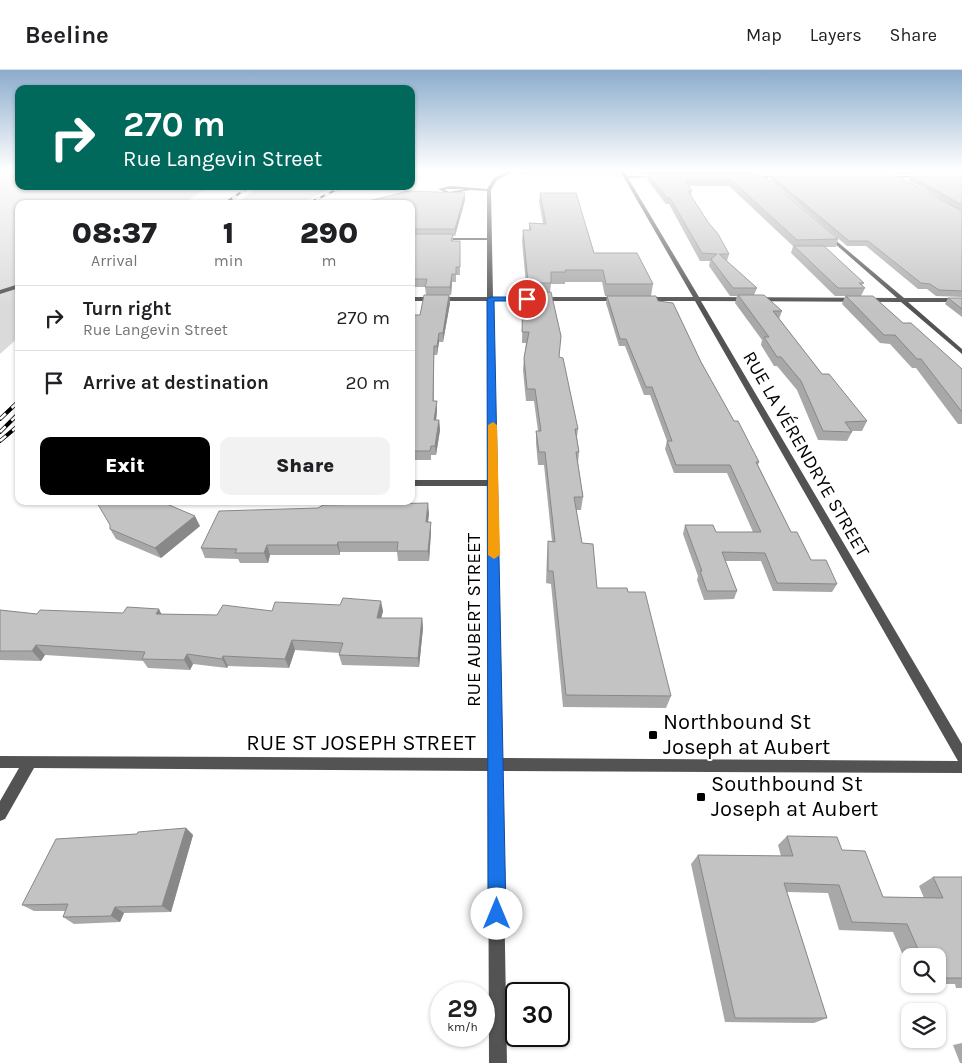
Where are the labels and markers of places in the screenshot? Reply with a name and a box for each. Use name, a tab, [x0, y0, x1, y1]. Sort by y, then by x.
pin	[506, 278, 548, 320]
place label: Northbound St Joseph at Aubert	[663, 709, 830, 760]
marker: Northbound St Joseph at Aubert	[647, 729, 659, 741]
place label: Southbound St Joseph at Aubert	[711, 771, 878, 822]
marker: Southbound St Joseph at Aubert	[695, 791, 707, 803]

